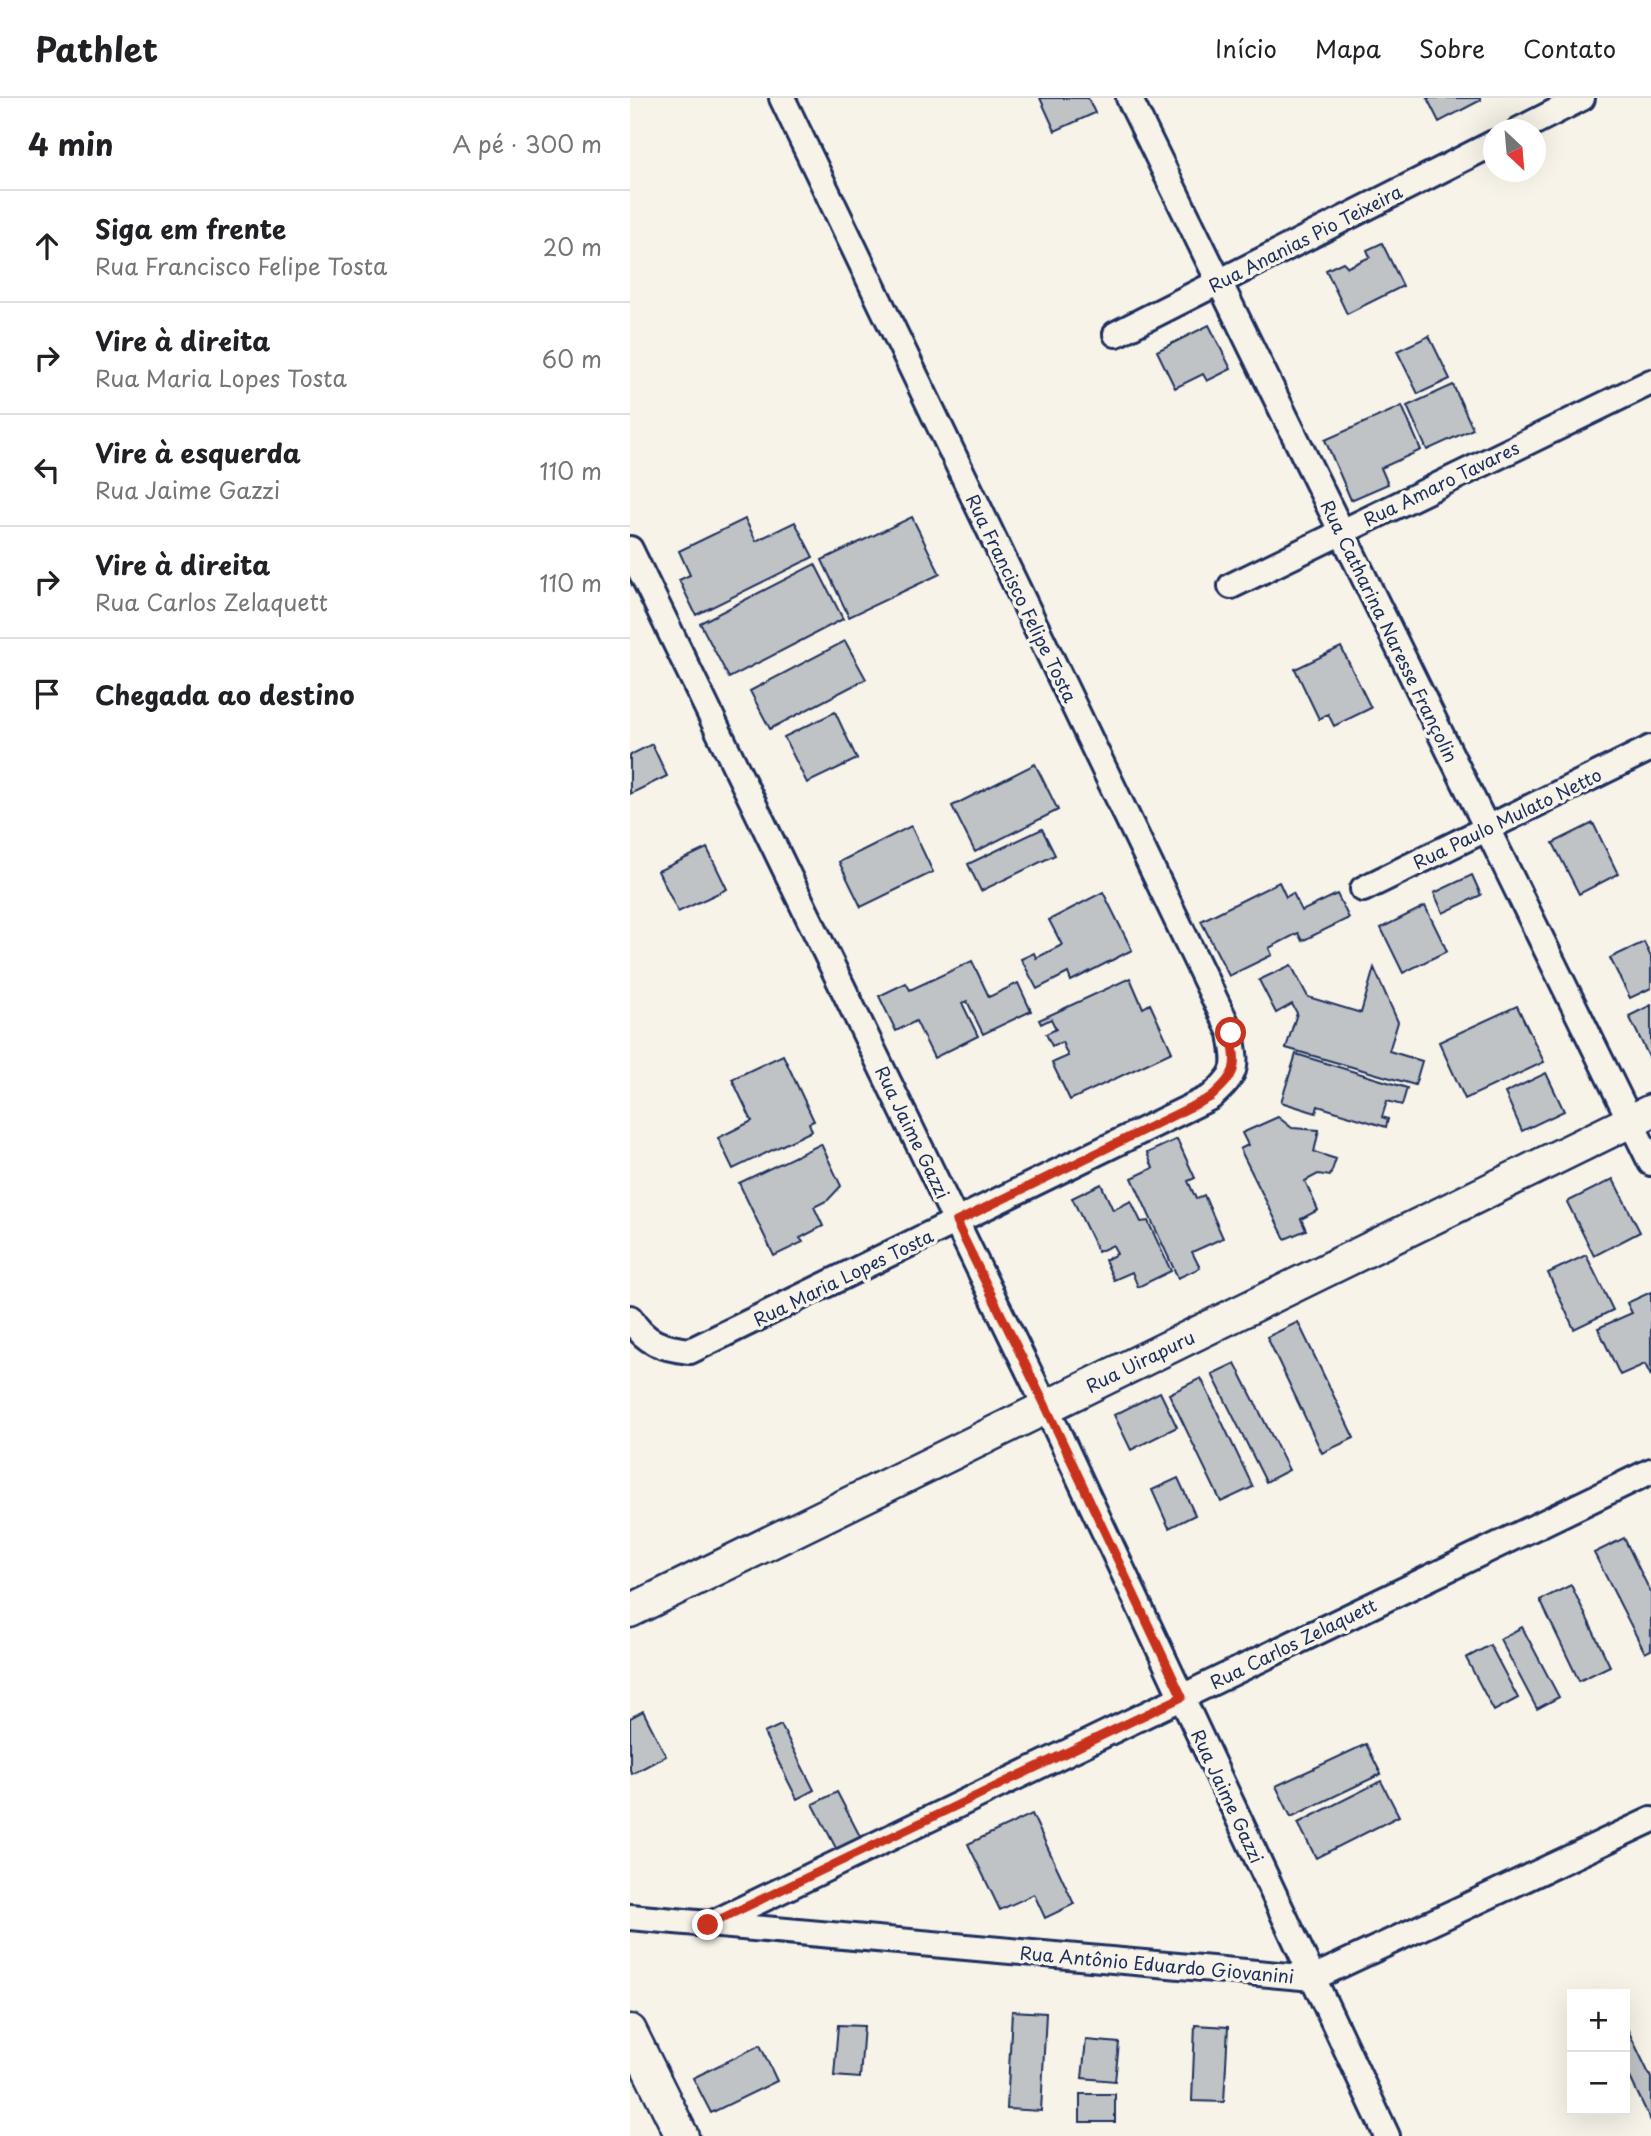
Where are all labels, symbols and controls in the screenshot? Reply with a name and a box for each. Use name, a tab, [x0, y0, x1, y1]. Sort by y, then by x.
text: Pathlet	[35, 23, 158, 73]
text: Início	[1215, 30, 1277, 66]
text: Mapa	[1315, 30, 1381, 66]
text: Sobre	[1419, 30, 1485, 66]
text: Contato	[1523, 30, 1616, 66]
north arrow	[1483, 119, 1546, 182]
text: 4 min	[28, 121, 114, 166]
text: A pé · 300 m	[452, 126, 602, 161]
street label: Rua Ananias Pio Teixeira	[1204, 177, 1407, 299]
text: Siga em frente	[95, 209, 286, 248]
icon: ahead	[28, 227, 66, 265]
text: 20 m	[543, 229, 602, 264]
text: Rua Francisco Felipe Tosta	[95, 248, 387, 283]
text: Vire à direita	[95, 321, 270, 360]
icon: right	[28, 339, 66, 377]
text: 60 m	[542, 341, 602, 376]
text: Rua Maria Lopes Tosta	[95, 360, 347, 395]
text: Vire à esquerda	[95, 433, 301, 472]
street label: Rua Amaro Tavares	[1359, 434, 1523, 532]
icon: left	[28, 451, 66, 489]
text: 110 m	[540, 453, 602, 488]
text: Rua Jaime Gazzi	[95, 472, 280, 507]
street label: Rua Francisco Felipe Tosta	[960, 489, 1085, 707]
street label: Rua Catharina Naresse Françolin	[1315, 495, 1465, 767]
text: Vire à direita	[95, 545, 270, 584]
icon: right	[28, 563, 66, 601]
text: 110 m	[540, 565, 602, 600]
text: Rua Carlos Zelaquett	[95, 584, 328, 619]
icon: arrive	[28, 675, 66, 713]
text: Chegada ao destino	[95, 675, 354, 714]
street label: Rua Paulo Mulato Netto	[1408, 761, 1606, 875]
route start	[1215, 1017, 1246, 1048]
street label: Rua Jaime Gazzi	[869, 1061, 957, 1203]
street label: Rua Maria Lopes Tosta	[749, 1221, 938, 1332]
street label: Rua Uirapuru	[1081, 1323, 1199, 1399]
street label: Rua Carlos Zelaquett	[1205, 1591, 1381, 1695]
street label: Rua Jaime Gazzi	[1185, 1725, 1271, 1867]
route end	[692, 1909, 723, 1940]
street label: Rua Antônio Eduardo Giovanini	[1019, 1939, 1295, 1989]
map controls	[1567, 1989, 1630, 2115]
button: +	[1567, 1989, 1630, 2052]
button: −	[1567, 2052, 1630, 2115]

